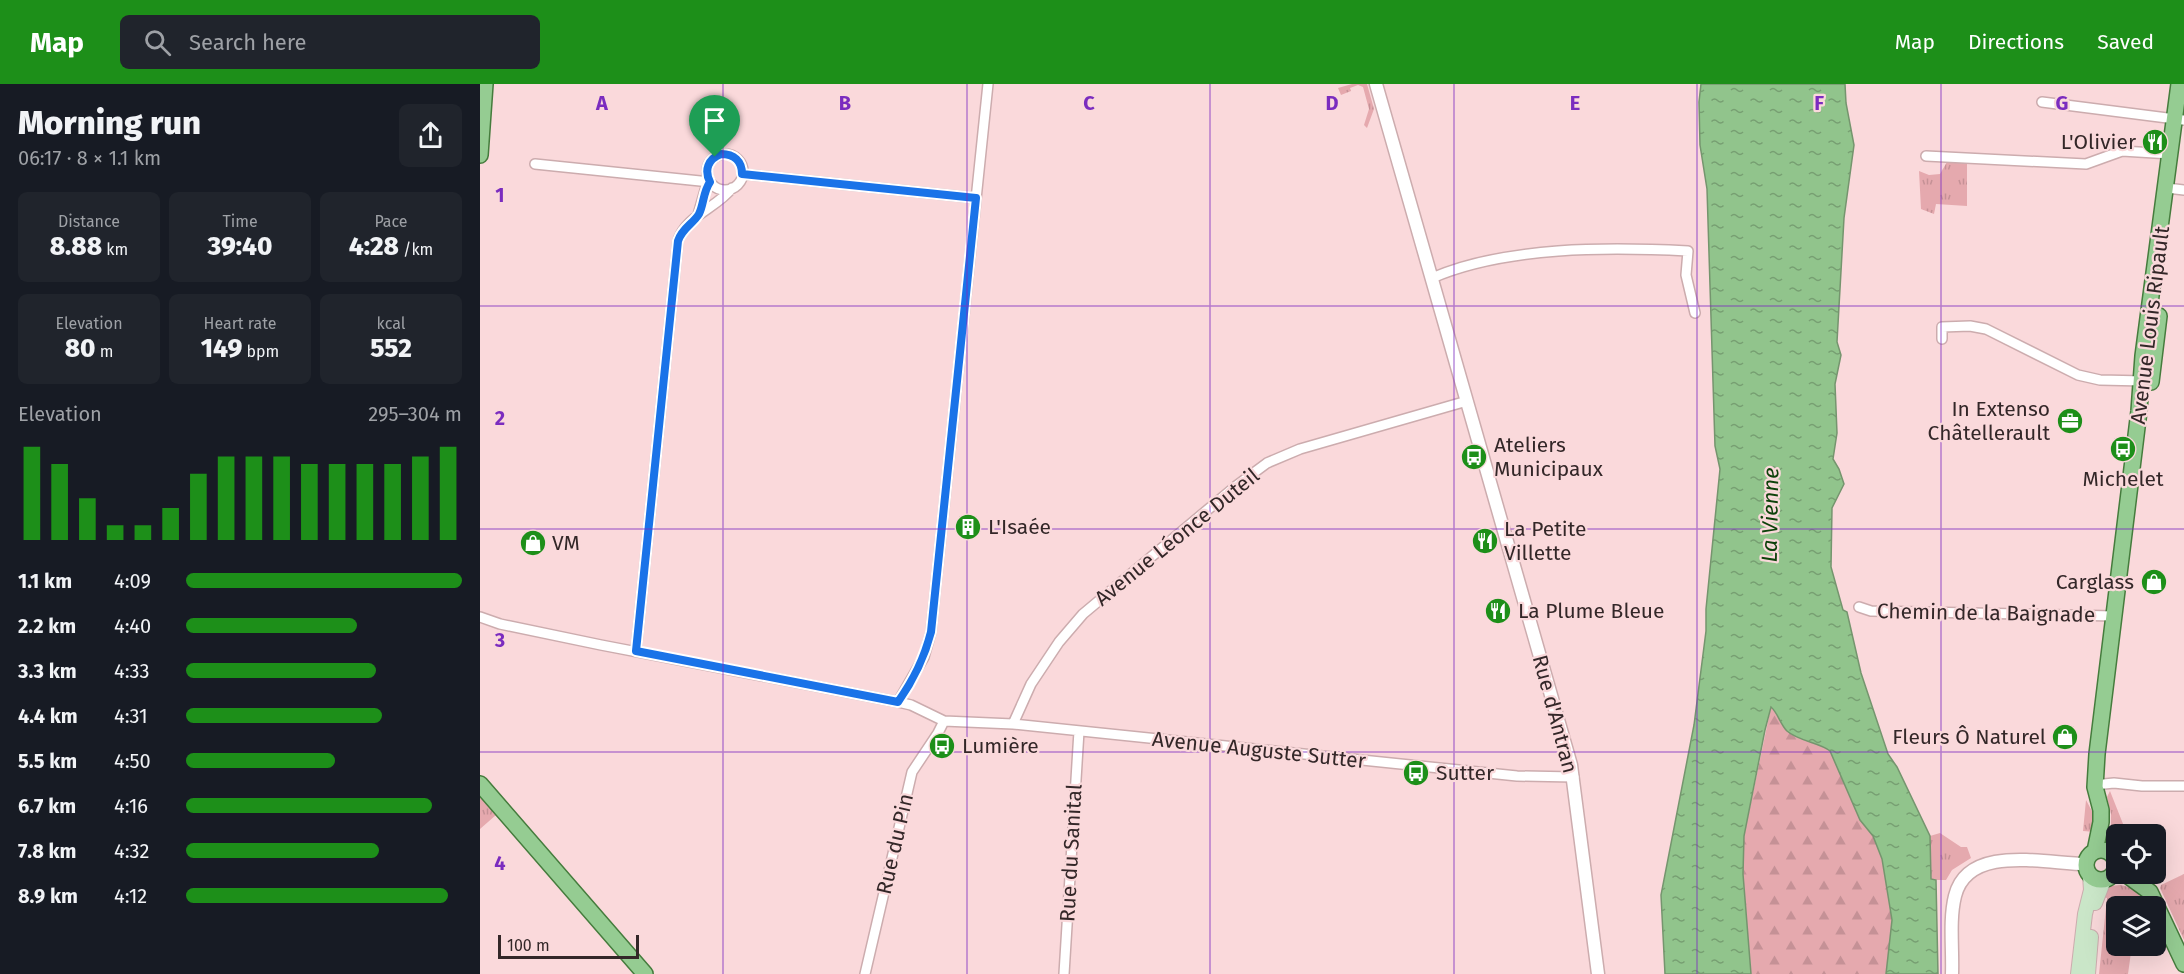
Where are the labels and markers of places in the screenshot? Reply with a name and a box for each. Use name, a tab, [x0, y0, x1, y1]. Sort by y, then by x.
pin	[689, 95, 740, 157]
restaurant icon: L'Olivier	[2140, 127, 2170, 157]
place label: L'Olivier	[2061, 129, 2136, 155]
place label: In Extenso Châtellerault	[1928, 396, 2050, 446]
office icon: In Extenso Châtellerault	[2055, 406, 2085, 436]
place label: Ateliers Municipaux	[1494, 432, 1604, 482]
bus stop icon: Michelet	[2108, 434, 2138, 464]
bus stop icon: Ateliers Municipaux	[1459, 442, 1489, 472]
place label: Michelet	[2082, 466, 2164, 492]
building icon: L'Isaée	[953, 512, 983, 542]
place label: L'Isaée	[988, 514, 1051, 540]
place label: La Petite Villette	[1504, 516, 1586, 566]
restaurant icon: La Petite Villette	[1470, 526, 1500, 556]
shop icon: VM	[518, 528, 548, 558]
place label: VM	[552, 530, 580, 556]
shop icon: Carglass	[2139, 567, 2169, 597]
place label: Carglass	[2056, 569, 2134, 595]
restaurant icon: La Plume Bleue	[1483, 596, 1513, 626]
place label: La Plume Bleue	[1518, 598, 1665, 624]
shop icon: Fleurs Ô Naturel	[2050, 722, 2080, 752]
place label: Fleurs Ô Naturel	[1892, 724, 2046, 750]
bus stop icon: Lumière	[927, 731, 957, 761]
place label: Lumière	[962, 733, 1039, 759]
bus stop icon: Sutter	[1401, 758, 1431, 788]
place label: Sutter	[1436, 760, 1494, 786]

